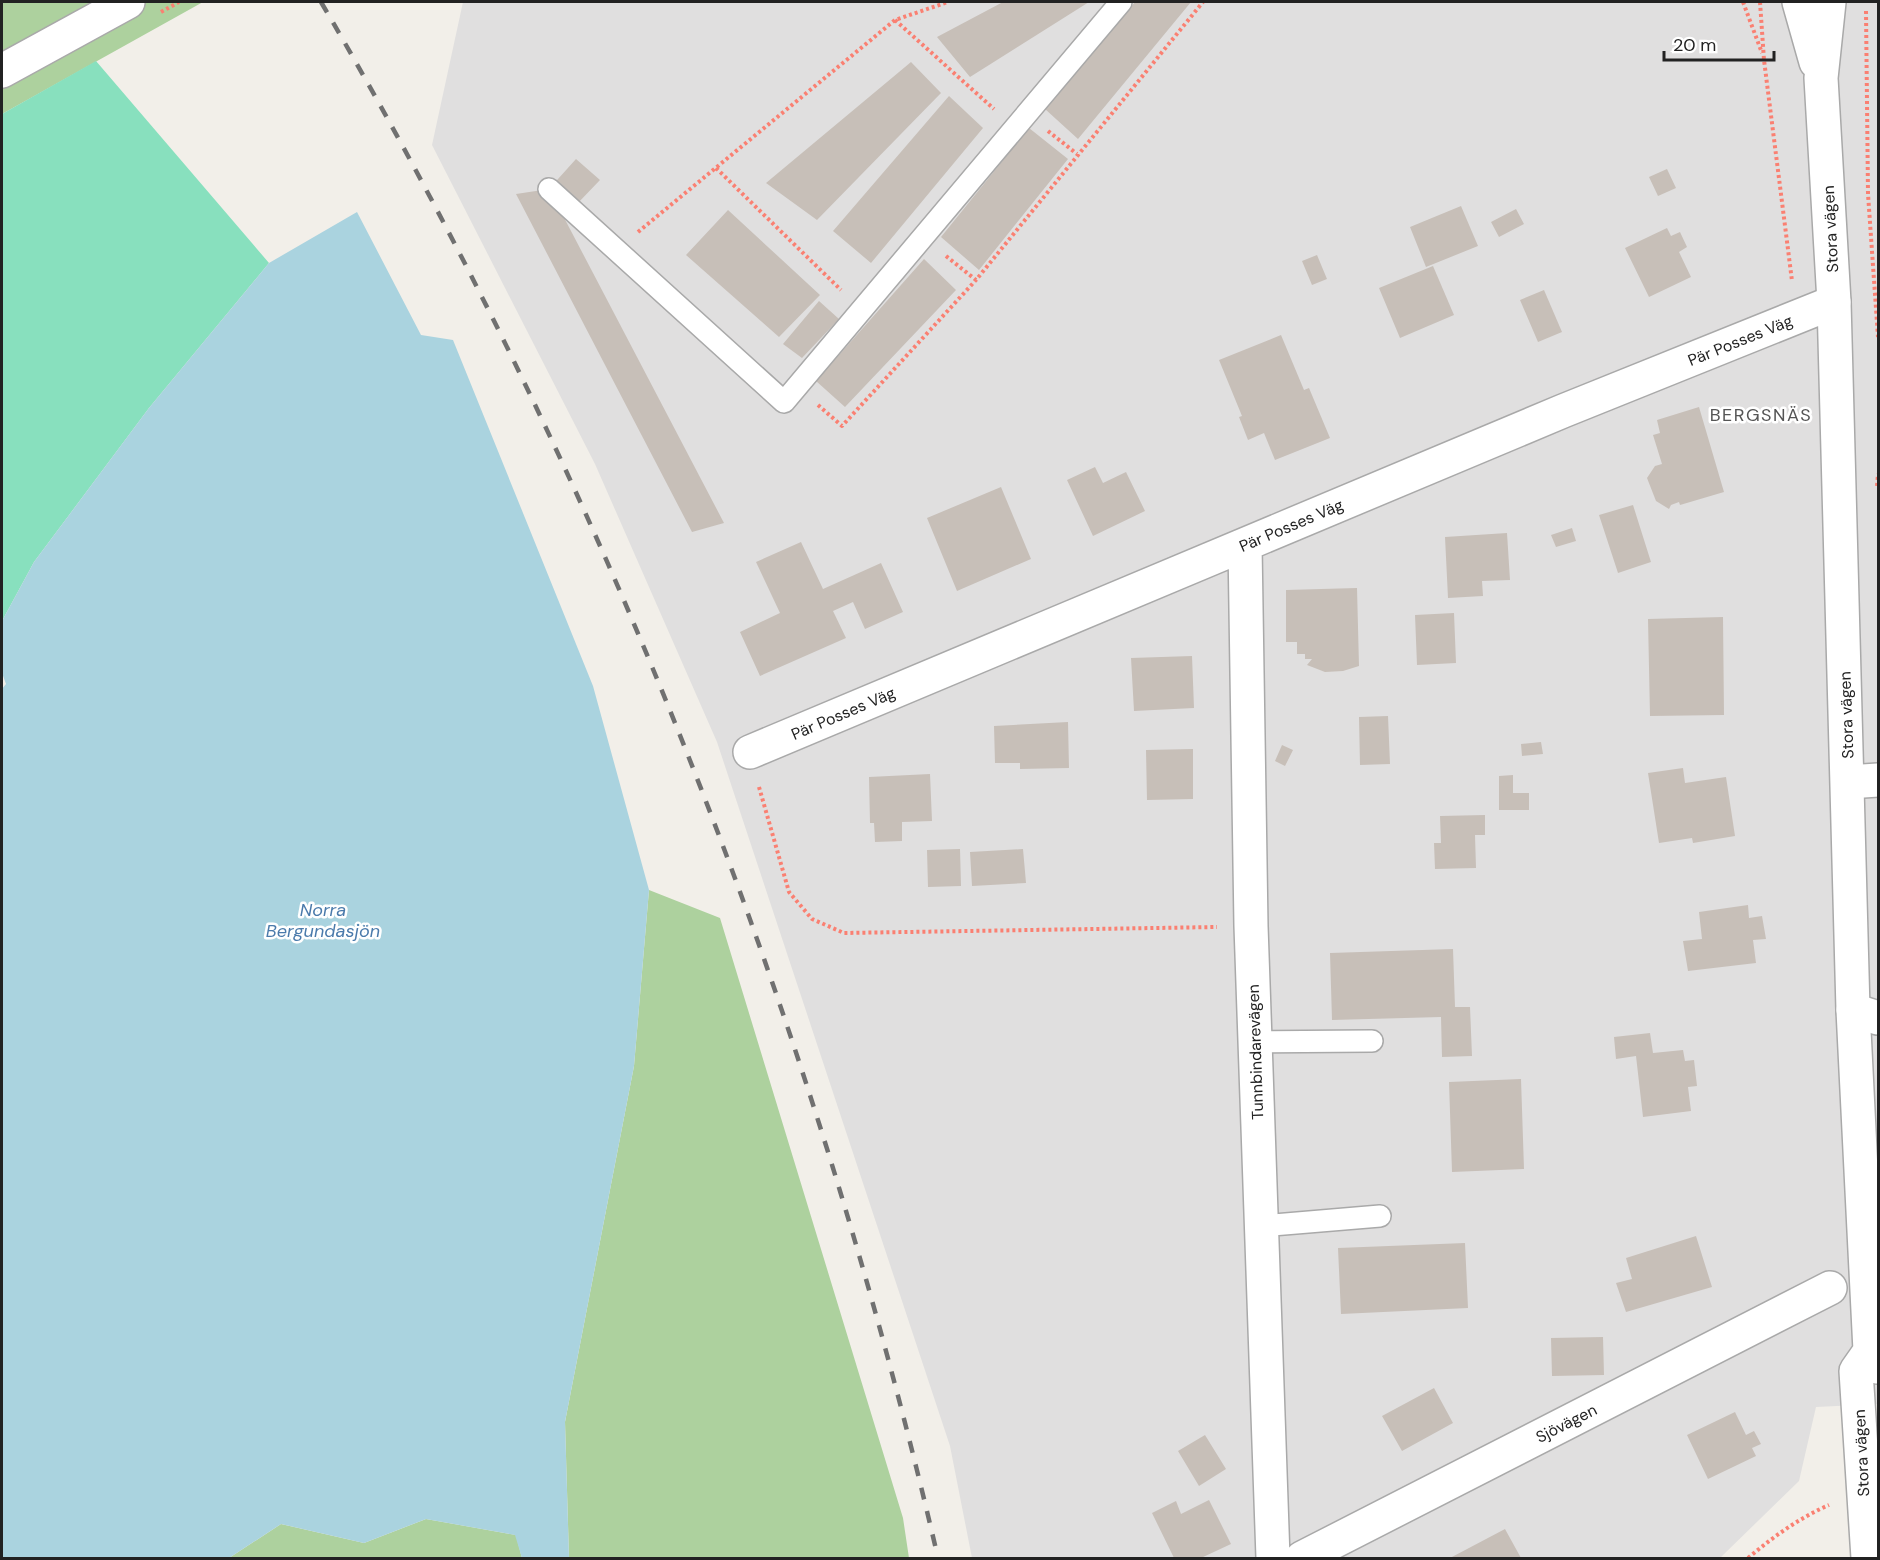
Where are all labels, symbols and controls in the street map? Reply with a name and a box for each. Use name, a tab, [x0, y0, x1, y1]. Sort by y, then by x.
scale bar	[1664, 24, 1774, 62]
text: 20 m	[1673, 33, 1716, 57]
street label: Stora vägen	[1818, 185, 1843, 273]
street label: Pär Posses Väg	[1685, 310, 1796, 371]
district label: BERGSNÄS	[1710, 403, 1812, 427]
street label: Pär Posses Väg	[1236, 494, 1346, 557]
street label: Stora vägen	[1834, 671, 1859, 759]
street label: Pär Posses Väg	[788, 682, 898, 745]
water label: Norra Bergundasjön	[266, 898, 380, 943]
street label: Tunnbindarevägen	[1243, 984, 1268, 1120]
street label: Sjövägen	[1532, 1399, 1600, 1448]
street label: Stora vägen	[1849, 1409, 1874, 1497]

